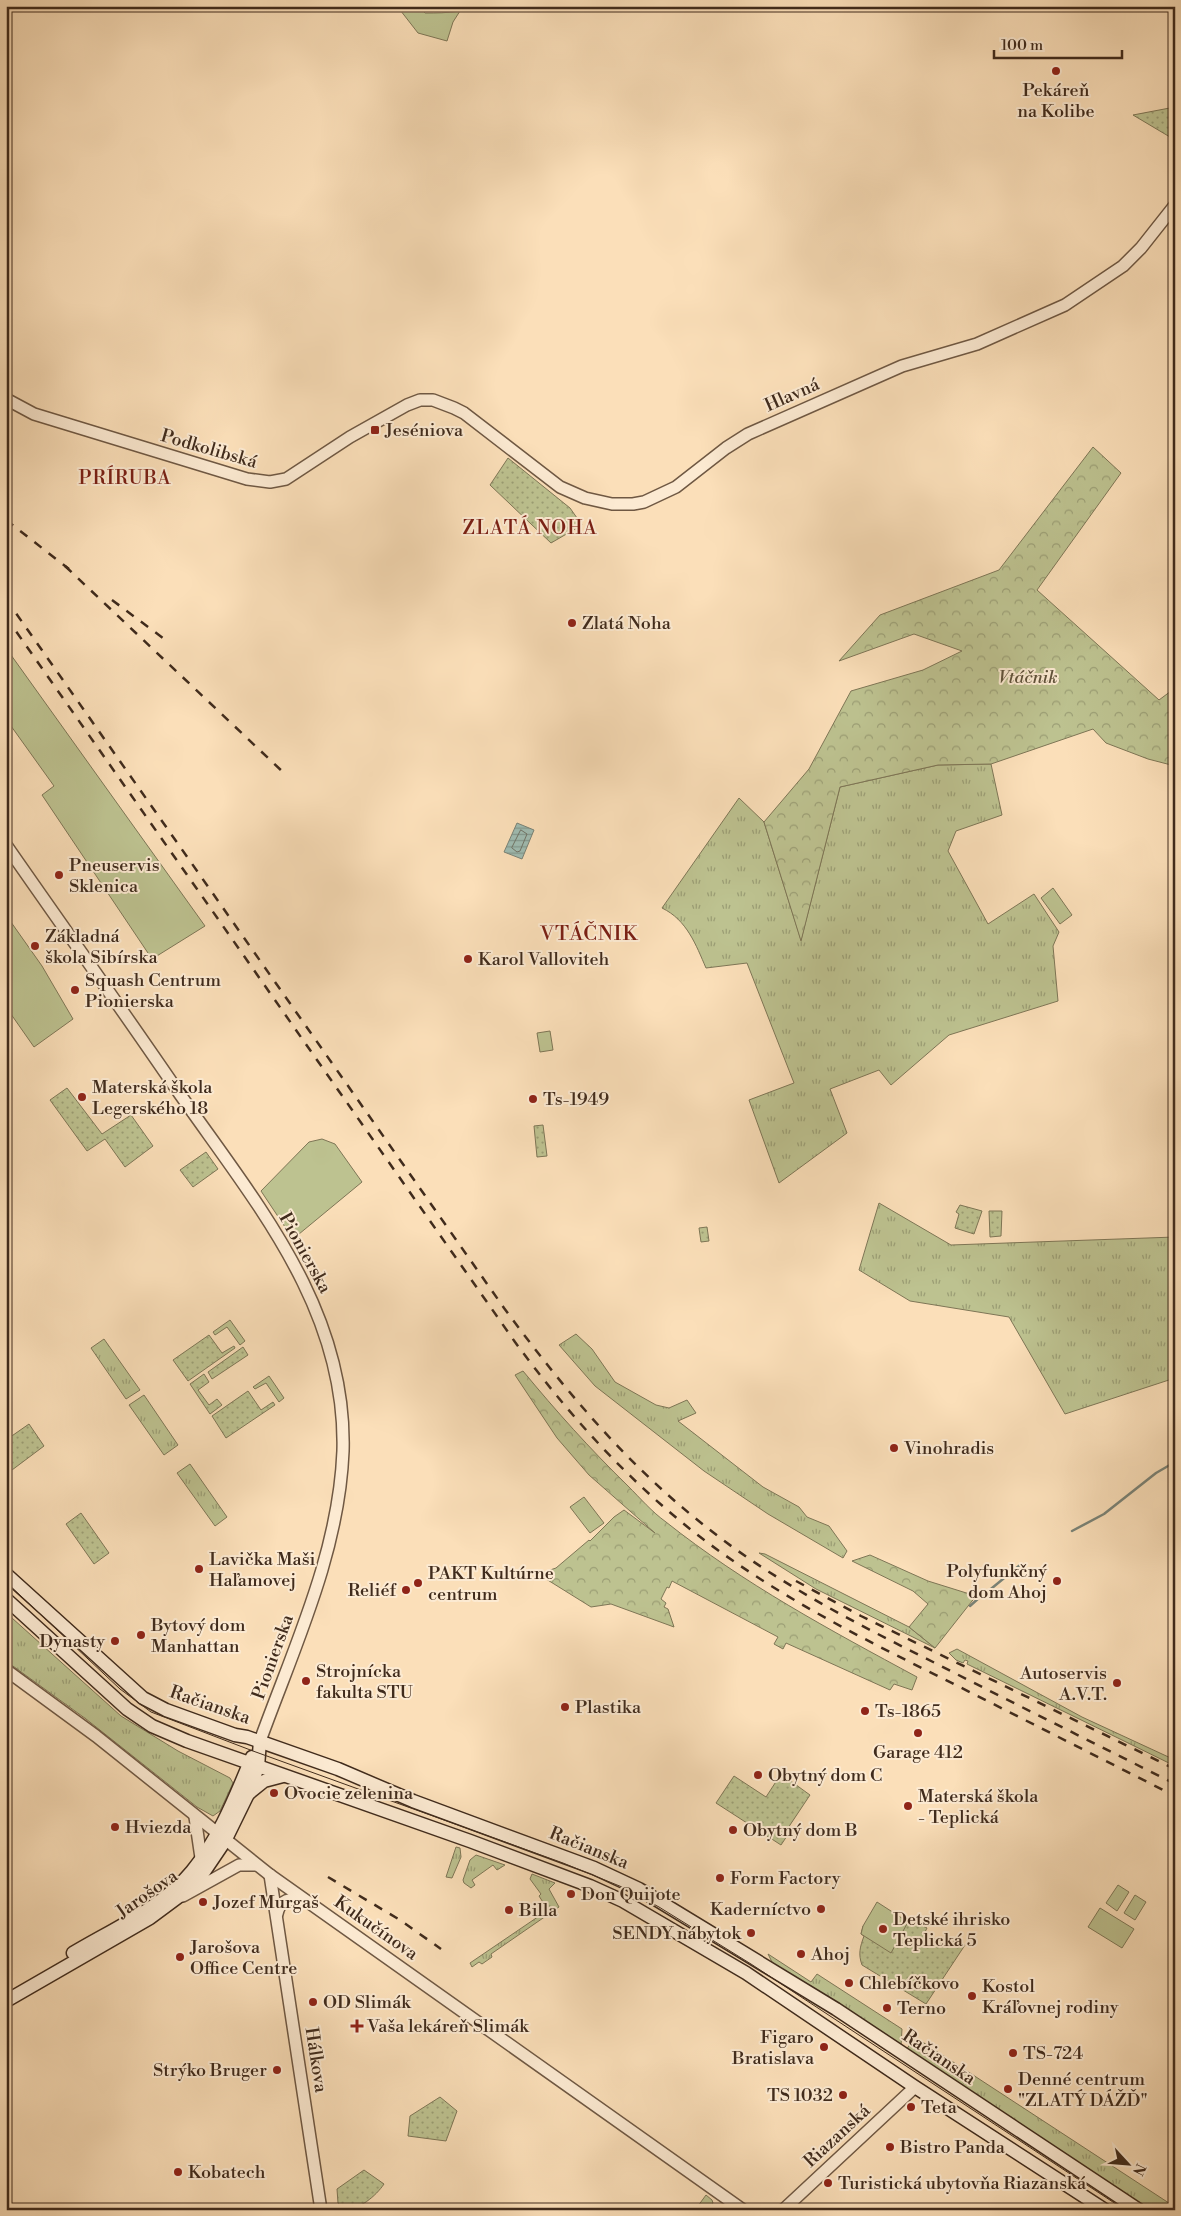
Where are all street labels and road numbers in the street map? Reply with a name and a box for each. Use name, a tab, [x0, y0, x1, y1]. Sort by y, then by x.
street label: Hlavná	[761, 372, 824, 417]
street label: Podkolibská	[158, 424, 261, 474]
street label: Pionierska	[273, 1209, 337, 1298]
street label: Pionierska	[247, 1610, 299, 1703]
street label: Račianska	[167, 1680, 254, 1730]
street label: Račianska	[546, 1822, 633, 1875]
street label: Jarošova	[111, 1864, 183, 1924]
street label: Kukučínova	[330, 1891, 423, 1966]
street label: Račianska	[898, 2024, 981, 2090]
street label: Hálkova	[299, 2026, 333, 2095]
street label: Riazanská	[799, 2099, 876, 2173]

